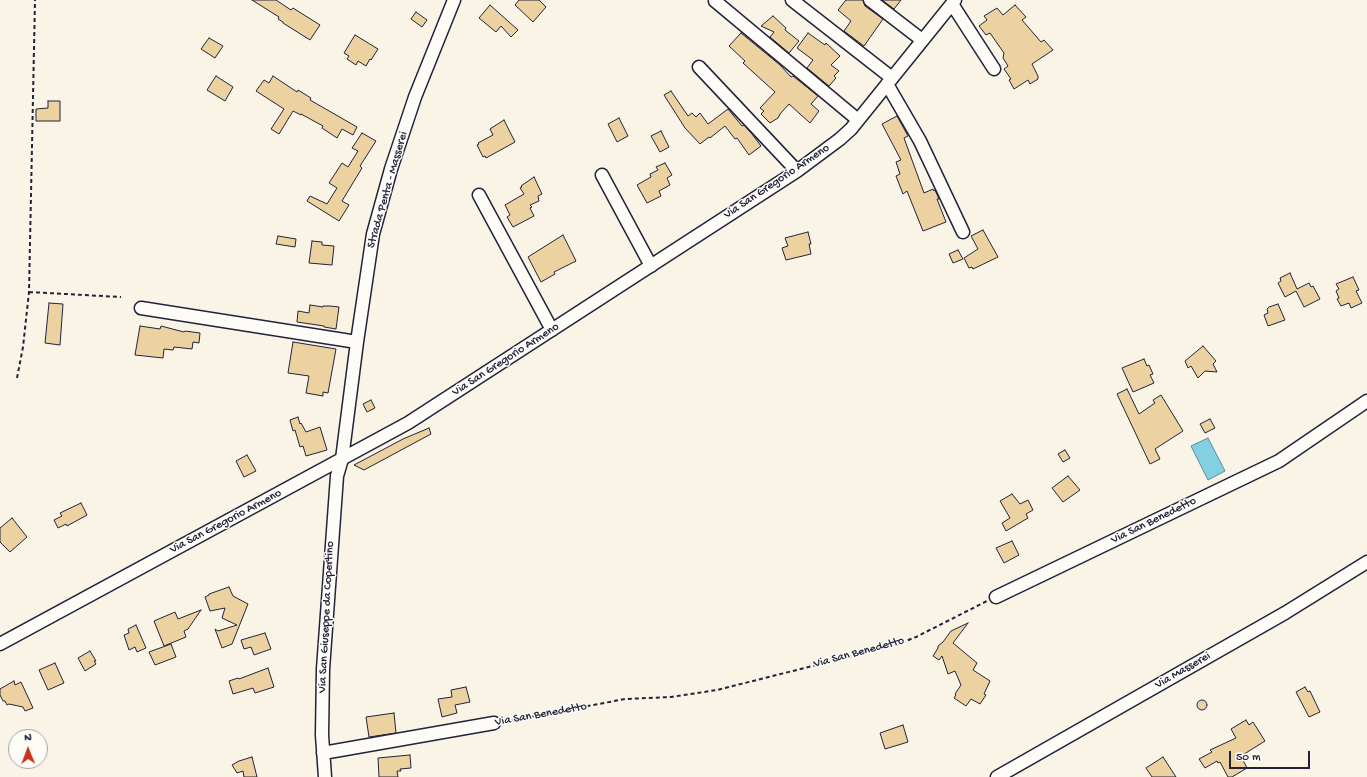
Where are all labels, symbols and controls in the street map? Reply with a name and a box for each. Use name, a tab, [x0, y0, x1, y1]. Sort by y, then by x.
street label: Strada Penta - Masserei	[364, 130, 412, 250]
street label: Via San Gregorio Armeno	[721, 141, 833, 223]
street label: Via San Gregorio Armeno	[450, 320, 562, 400]
street label: Via San Gregorio Armeno	[168, 486, 284, 558]
street label: Via San Benedetto	[1109, 494, 1199, 548]
street label: Via San Giuseppe da Copertino	[316, 541, 338, 693]
street label: Via San Benedetto	[812, 634, 906, 672]
street label: Via Masserei	[1153, 649, 1213, 693]
street label: Via San Benedetto	[494, 700, 588, 730]
north arrow	[8, 729, 48, 769]
text: N	[24, 732, 32, 744]
scale bar	[1231, 743, 1312, 769]
text: 50 m	[1236, 751, 1261, 765]

